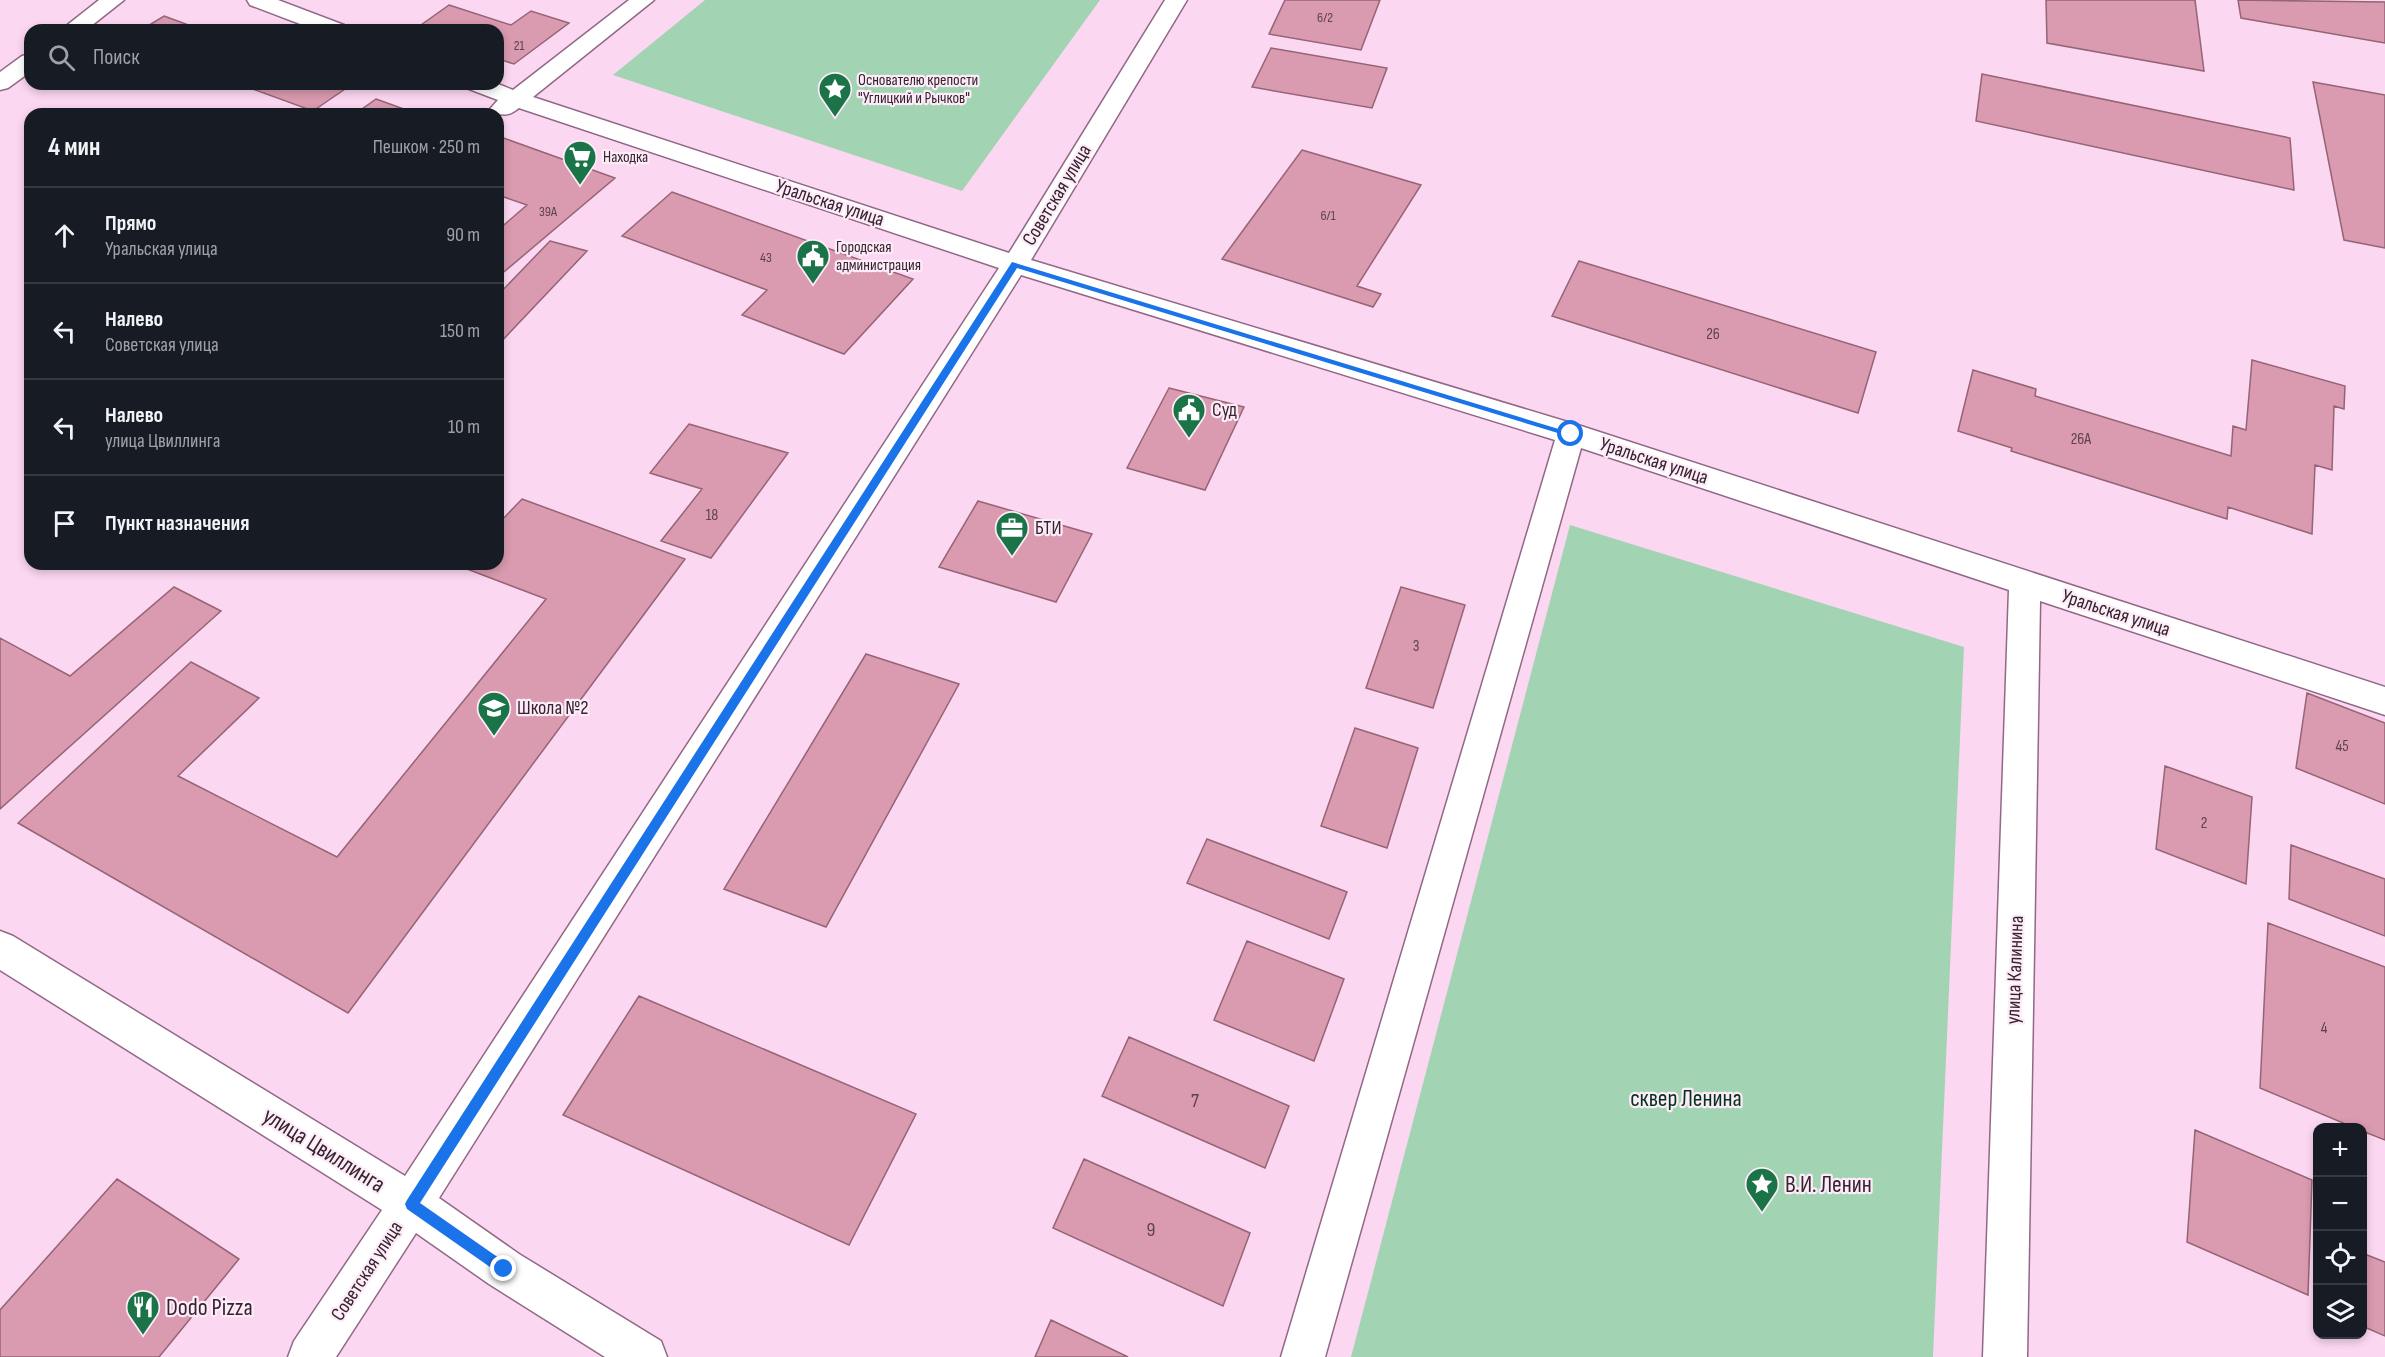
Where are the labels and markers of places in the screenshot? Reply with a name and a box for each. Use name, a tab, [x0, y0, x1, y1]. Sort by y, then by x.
place icon: Основателю крепости "Углицкий и Рычков"	[817, 71, 853, 118]
place label: Основателю крепости "Углицкий и Рычков"	[858, 71, 978, 108]
supermarket icon: Находка	[562, 139, 598, 186]
place label: Находка	[603, 148, 648, 167]
public building icon: Городская администрация	[795, 238, 831, 285]
place label: Городская администрация	[836, 238, 921, 275]
public building icon: Суд	[1171, 392, 1207, 439]
place label: Суд	[1212, 398, 1237, 422]
office icon: БТИ	[994, 510, 1030, 557]
place label: БТИ	[1035, 516, 1062, 540]
school or university icon: Школа №2	[476, 690, 512, 737]
place label: Школа №2	[517, 696, 589, 720]
place icon: В.И. Ленин	[1744, 1166, 1780, 1213]
place label: В.И. Ленин	[1785, 1170, 1872, 1199]
restaurant icon: Dodo Pizza	[125, 1289, 161, 1336]
place label: Dodo Pizza	[166, 1293, 253, 1322]

